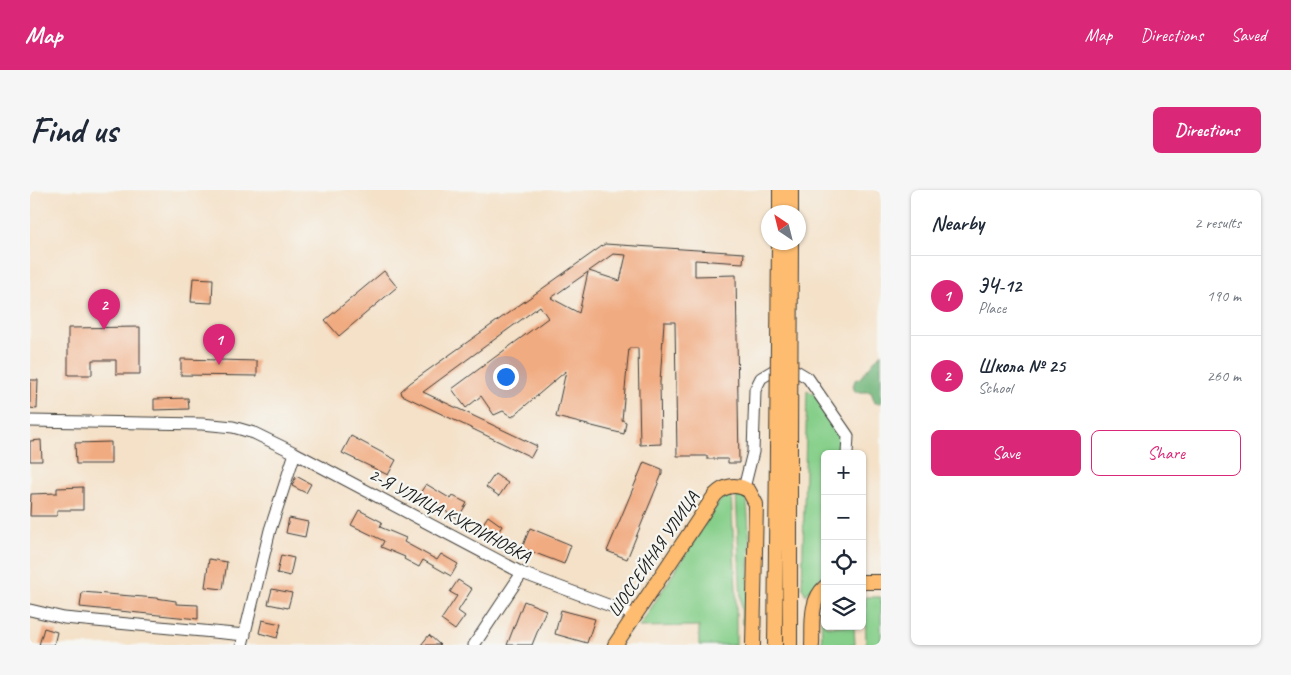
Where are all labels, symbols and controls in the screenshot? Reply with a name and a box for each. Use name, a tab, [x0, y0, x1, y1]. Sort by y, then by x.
text: Map	[25, 20, 62, 50]
text: Map	[1085, 24, 1112, 46]
text: Directions	[1140, 24, 1203, 46]
text: Saved	[1231, 24, 1266, 46]
button: Directions	[1153, 107, 1261, 153]
text: Find us	[30, 108, 117, 153]
north arrow	[761, 205, 806, 250]
text: Nearby	[931, 210, 984, 236]
text: 2 results	[1194, 213, 1241, 233]
text: ЭЧ-12	[978, 274, 1021, 298]
text: 1	[943, 286, 951, 306]
text: 190 m	[1207, 286, 1241, 306]
pin: 2	[88, 289, 120, 330]
text: Place	[978, 298, 1006, 318]
pin: 1	[203, 324, 235, 365]
text: Школа № 25	[978, 354, 1065, 378]
your location	[493, 364, 519, 390]
text: 2	[943, 366, 951, 386]
text: 260 m	[1207, 366, 1241, 386]
text: School	[978, 378, 1012, 398]
button: Save	[931, 430, 1081, 476]
button: Share	[1091, 430, 1241, 476]
map controls	[821, 450, 866, 630]
button: +	[821, 450, 866, 495]
street label: 2-Я УЛИЦА КУКЛИНОВКА	[365, 463, 535, 567]
street label: ШОССЕЙНАЯ УЛИЦА	[603, 486, 704, 621]
button: −	[821, 495, 866, 540]
button: locate	[821, 540, 866, 585]
button: layers	[821, 585, 866, 630]

